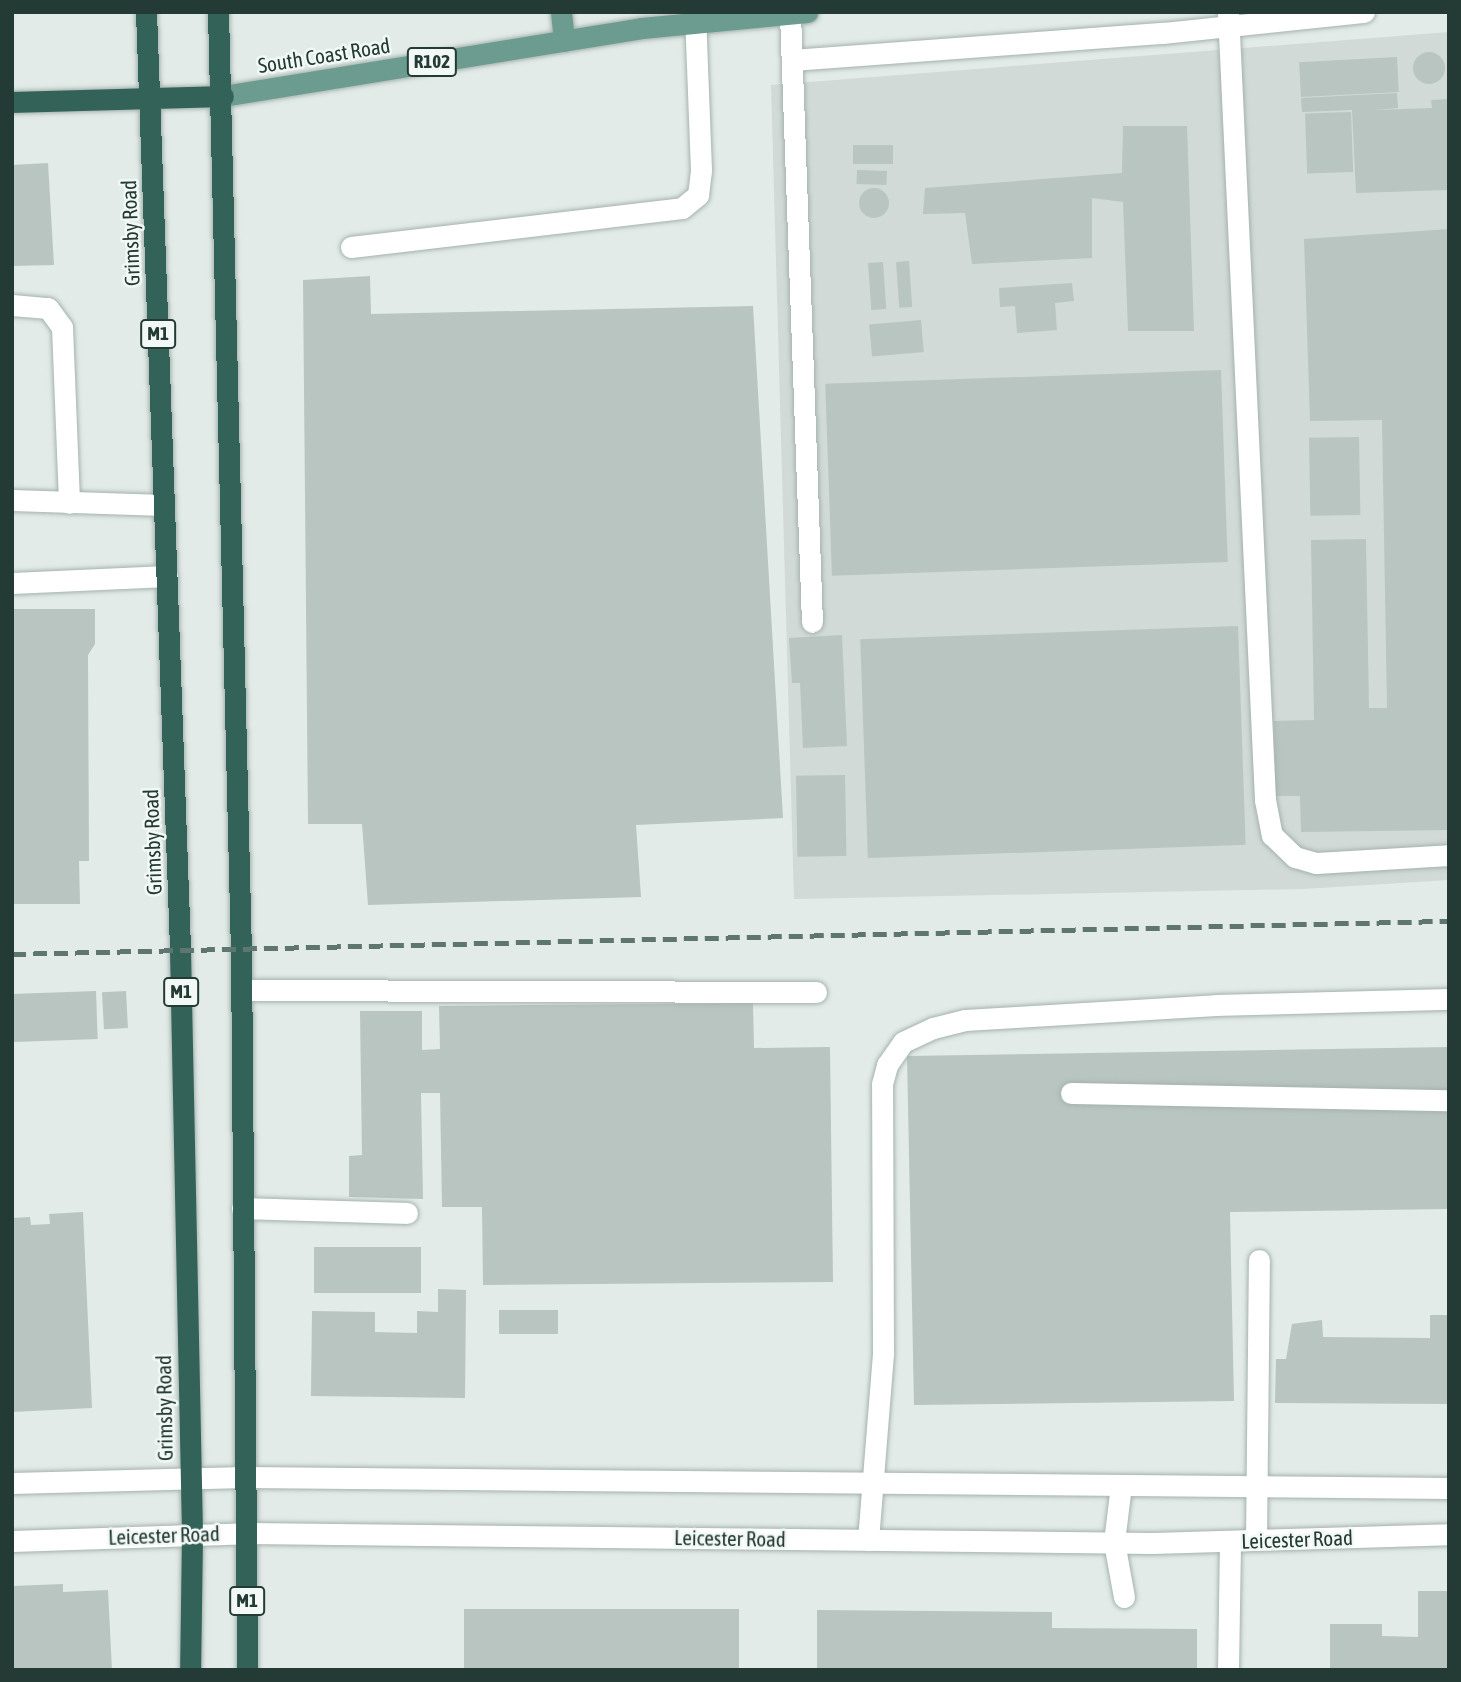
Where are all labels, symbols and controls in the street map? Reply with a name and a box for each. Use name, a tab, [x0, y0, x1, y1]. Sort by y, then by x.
street label: South Coast Road	[256, 32, 392, 78]
road number: R102	[406, 46, 458, 78]
street label: Grimsby Road	[116, 180, 144, 286]
road number: M1	[139, 318, 177, 350]
street label: Grimsby Road	[138, 789, 166, 895]
road number: M1	[162, 976, 200, 1008]
street label: Grimsby Road	[150, 1355, 178, 1461]
street label: Leicester Road	[108, 1520, 220, 1550]
street label: Leicester Road	[674, 1524, 786, 1552]
street label: Leicester Road	[1241, 1524, 1353, 1554]
road number: M1	[228, 1586, 266, 1616]

